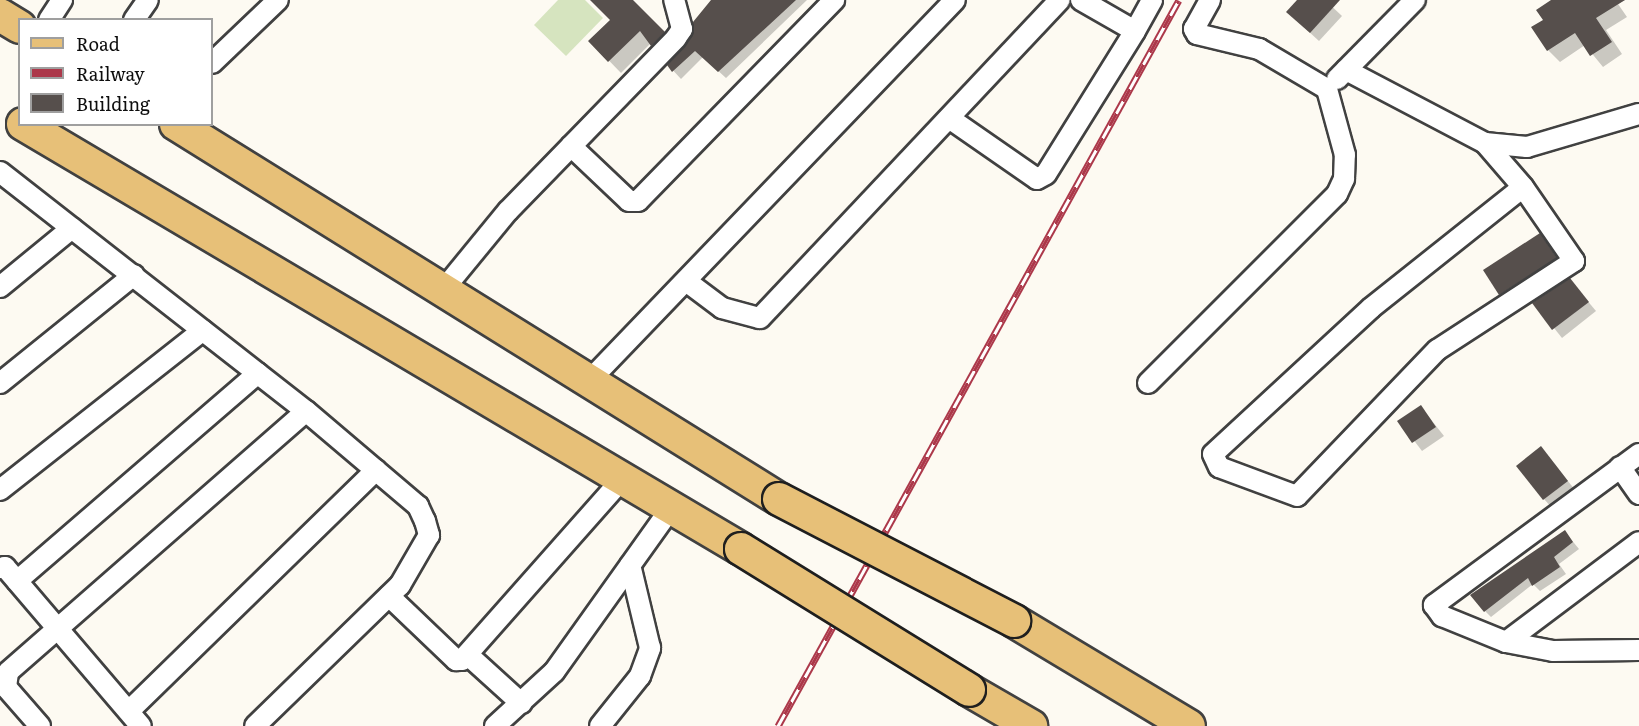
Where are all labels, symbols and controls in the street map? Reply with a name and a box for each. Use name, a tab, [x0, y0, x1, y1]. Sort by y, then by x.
legend	[18, 18, 213, 126]
text: Road	[76, 30, 120, 57]
text: Railway	[76, 60, 145, 87]
text: Building	[76, 90, 150, 117]

